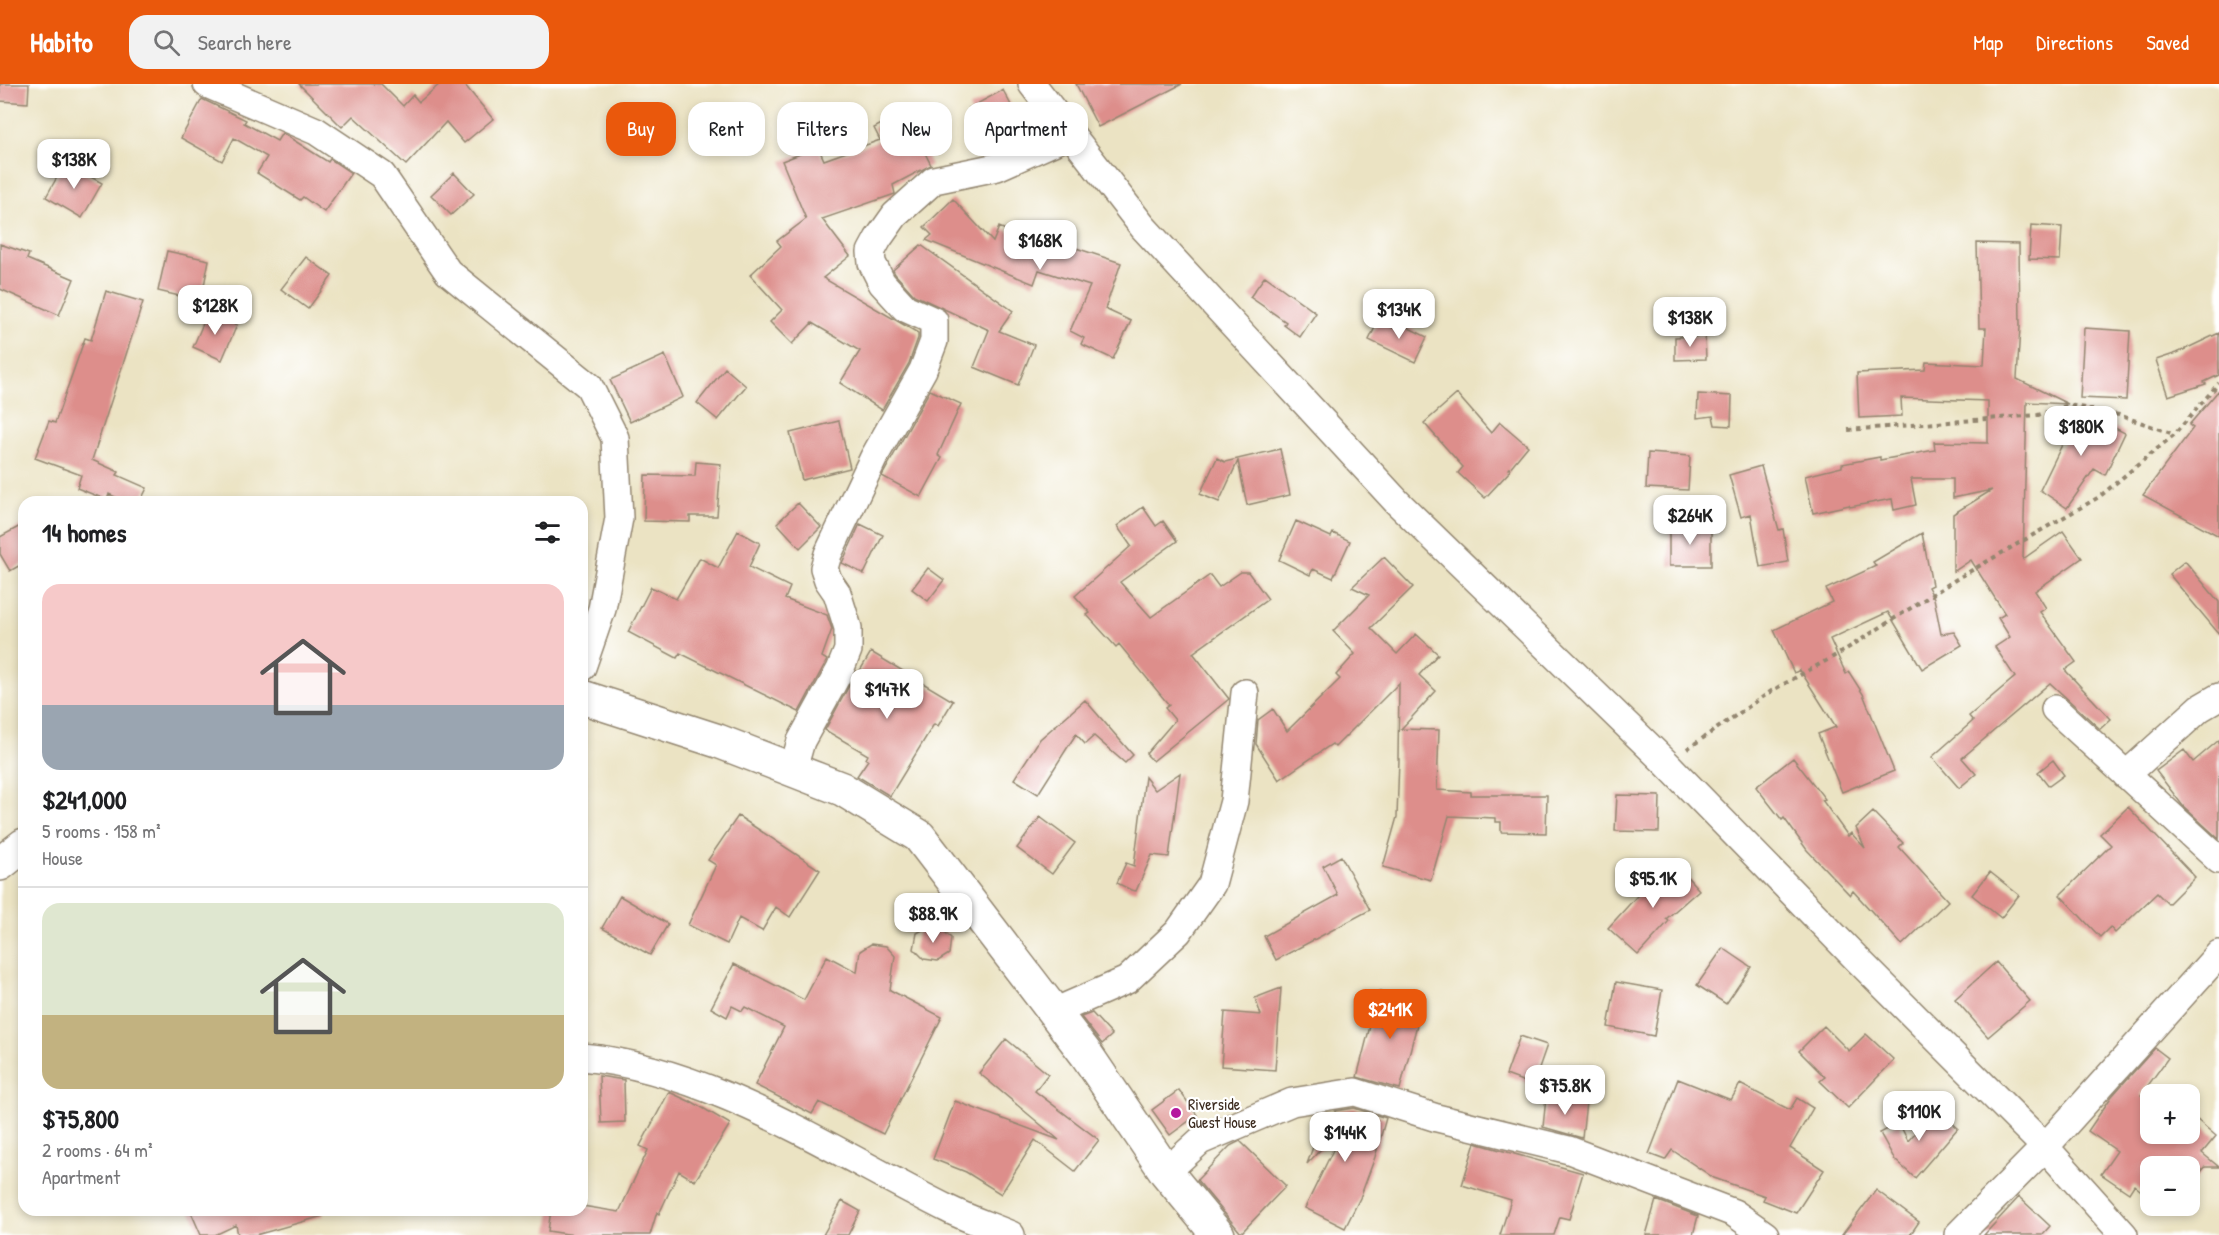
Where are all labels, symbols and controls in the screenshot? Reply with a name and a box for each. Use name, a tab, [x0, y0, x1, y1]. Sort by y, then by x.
search box	[129, 15, 549, 69]
text: Habito	[30, 23, 93, 61]
icon: search	[150, 26, 183, 59]
text: Search here	[198, 27, 292, 57]
text: Map	[1973, 28, 2003, 57]
text: Directions	[2036, 28, 2113, 57]
text: Saved	[2146, 28, 2189, 57]
chip: Buy	[606, 102, 676, 156]
chip: Rent	[688, 102, 765, 156]
chip: Filters	[777, 102, 868, 156]
chip: New	[880, 102, 952, 156]
chip: Apartment	[964, 102, 1088, 156]
pin: $138K	[32, 139, 116, 190]
text: $138K	[51, 145, 97, 172]
pin: $168K	[998, 220, 1082, 271]
text: $168K	[1018, 226, 1062, 253]
pin: $128K	[173, 285, 257, 336]
pin: $134K	[1357, 289, 1441, 340]
text: $128K	[192, 291, 238, 318]
text: $134K	[1377, 295, 1421, 322]
pin: $138K	[1648, 297, 1732, 348]
text: $138K	[1667, 303, 1713, 330]
pin: $180K	[2039, 406, 2123, 457]
text: $180K	[2058, 412, 2104, 439]
pin: $264K	[1648, 495, 1732, 546]
text: $264K	[1667, 501, 1713, 528]
text: 14 homes	[42, 515, 127, 550]
icon: filters	[531, 516, 564, 549]
icon: home	[249, 623, 357, 731]
pin: $147K	[845, 669, 929, 720]
text: $147K	[864, 675, 910, 702]
text: $241,000	[42, 782, 127, 817]
text: 5 rooms · 158 m²	[42, 817, 161, 844]
text: House	[42, 844, 83, 871]
pin: $95.1K	[1604, 858, 1702, 909]
text: $95.1K	[1629, 864, 1677, 891]
pin: $88.9K	[884, 893, 982, 944]
text: $88.9K	[908, 899, 958, 926]
icon: home	[249, 942, 357, 1050]
pin: $241K	[1348, 989, 1432, 1040]
text: $241K	[1368, 995, 1412, 1022]
pin: $75.8K	[1516, 1065, 1614, 1116]
text: $75.8K	[1539, 1071, 1591, 1098]
map controls	[2140, 1084, 2200, 1216]
button: +	[2140, 1084, 2200, 1144]
pin: $110K	[1877, 1091, 1961, 1142]
place label: Riverside Guest House	[1188, 1093, 1257, 1133]
text: $110K	[1897, 1097, 1941, 1124]
text: $75,800	[42, 1101, 119, 1136]
marker: Riverside Guest House	[1169, 1106, 1183, 1120]
pin: $144K	[1303, 1112, 1387, 1163]
text: $144K	[1324, 1118, 1366, 1145]
text: 2 rooms · 64 m²	[42, 1136, 153, 1163]
button: −	[2140, 1156, 2200, 1216]
text: Apartment	[42, 1163, 120, 1190]

